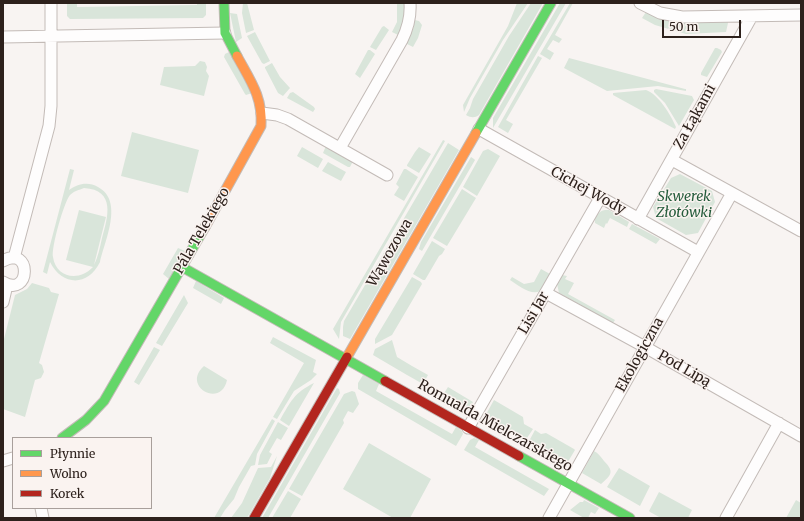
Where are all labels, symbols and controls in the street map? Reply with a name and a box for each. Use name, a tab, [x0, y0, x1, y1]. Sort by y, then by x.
scale bar	[664, 12, 743, 38]
text: 50 m	[669, 19, 698, 34]
street label: Za Łąkami	[670, 82, 720, 152]
street label: Cichej Wody	[548, 164, 628, 218]
street label: Pála Telekiego	[170, 185, 234, 277]
park label: Skwerek Złotówki	[656, 189, 712, 222]
street label: Wąwozowa	[364, 216, 416, 290]
street label: Lisi Jar	[515, 289, 553, 337]
street label: Ekologiczna	[613, 315, 667, 395]
street label: Pod Lipą	[655, 347, 713, 391]
street label: Romualda Mielczarskiego	[415, 376, 575, 476]
legend	[12, 437, 152, 509]
text: Płynnie	[50, 446, 95, 461]
text: Wolno	[50, 466, 87, 481]
text: Korek	[50, 486, 84, 501]

